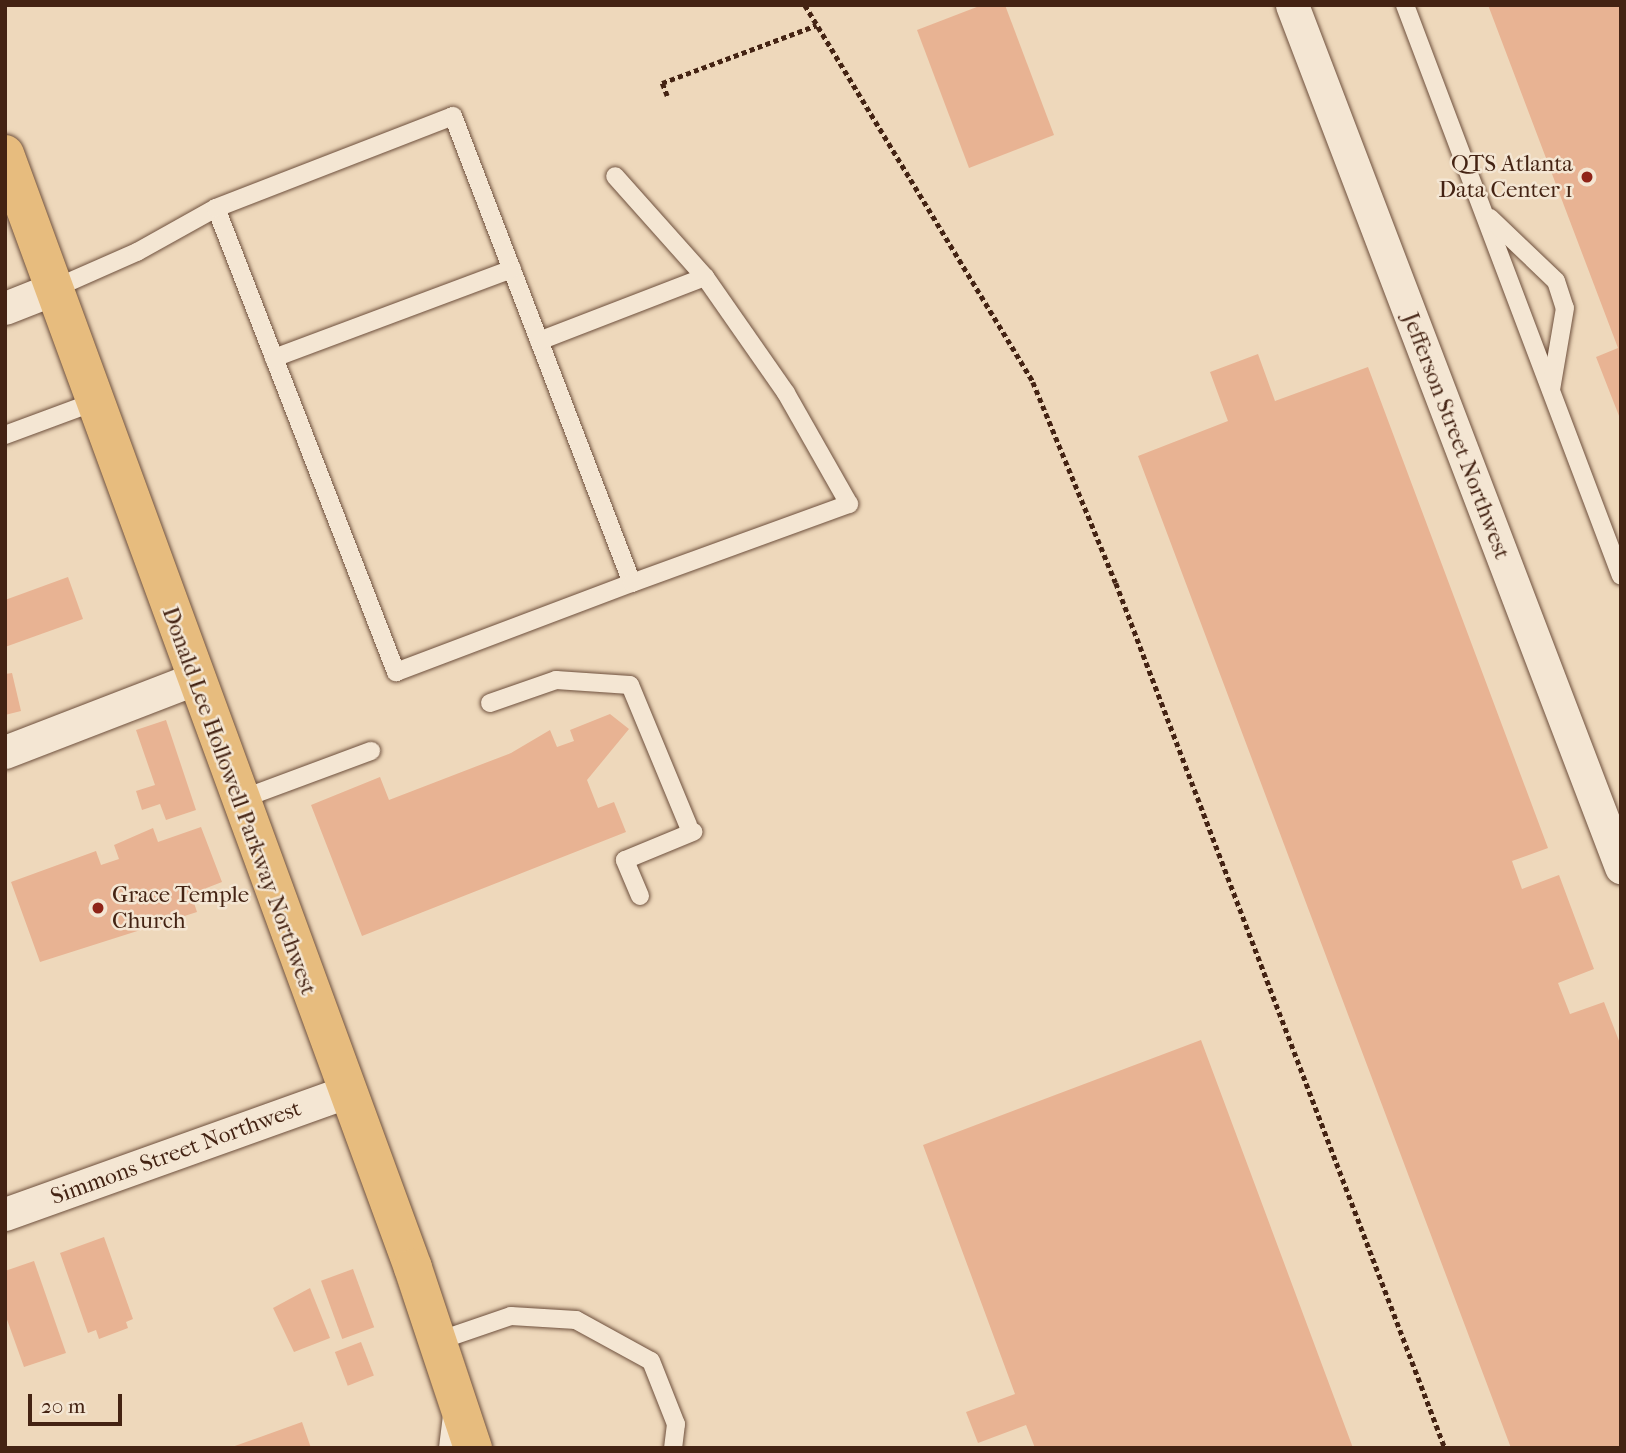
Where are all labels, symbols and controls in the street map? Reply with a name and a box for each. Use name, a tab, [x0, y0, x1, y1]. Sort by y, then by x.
place label: QTS Atlanta Data Center 1	[1438, 150, 1573, 204]
marker: QTS Atlanta Data Center 1	[1579, 169, 1595, 185]
street label: Jefferson Street Northwest	[1396, 309, 1516, 563]
street label: Donald Lee Hollowell Parkway Northwest	[156, 603, 322, 999]
place label: Grace Temple Church	[112, 881, 249, 935]
marker: Grace Temple Church	[90, 900, 106, 916]
street label: Simmons Street Northwest	[47, 1095, 305, 1211]
scale bar	[32, 1380, 126, 1424]
text: 20 m	[41, 1394, 85, 1418]

